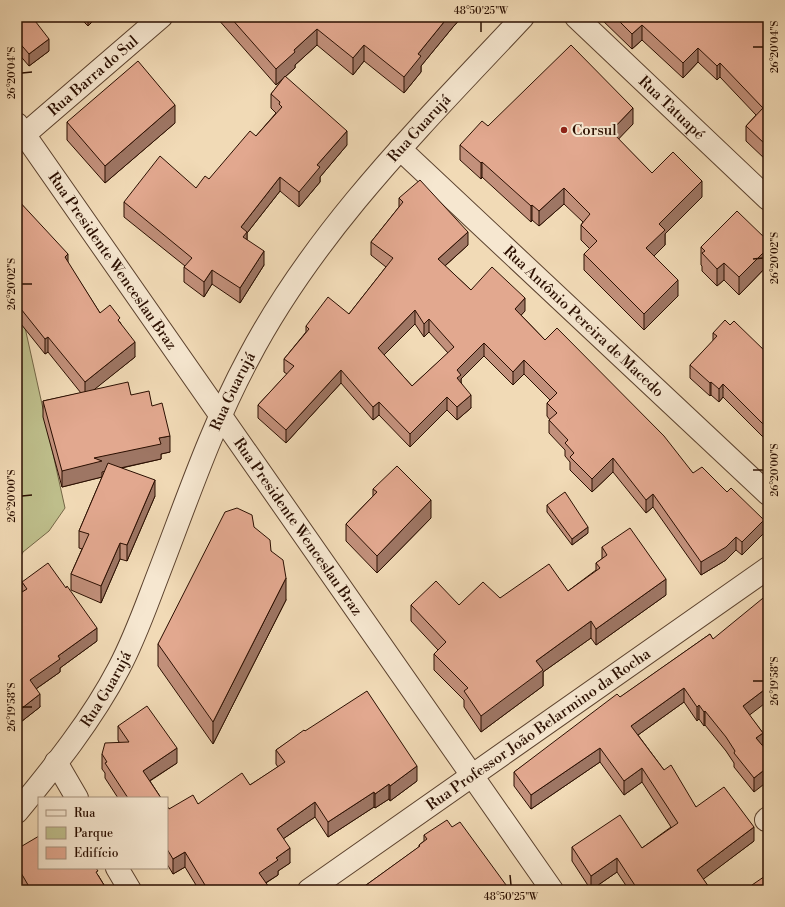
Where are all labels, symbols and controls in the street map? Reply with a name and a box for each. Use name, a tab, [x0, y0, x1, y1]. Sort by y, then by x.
text: 48°50'25"W	[454, 5, 509, 17]
text: 26°20'04"S	[769, 21, 781, 73]
street label: Rua Barra do Sul	[44, 31, 143, 120]
text: 26°20'04"S	[6, 47, 18, 99]
street label: Rua Tatuapé	[635, 72, 709, 144]
street label: Rua Guarujá	[383, 90, 455, 166]
place label: Corsul	[572, 121, 617, 140]
marker: Corsul	[559, 125, 569, 135]
street label: Rua Presidente Wenceslau Braz	[44, 168, 181, 354]
text: 26°20'02"S	[769, 232, 781, 284]
street label: Rua Antônio Pereira de Macedo	[500, 242, 668, 401]
text: 26°20'02"S	[6, 258, 18, 310]
street label: Rua Guarujá	[206, 348, 260, 433]
street label: Rua Presidente Wenceslau Braz	[229, 434, 367, 619]
text: 26°20'00"S	[769, 443, 781, 496]
text: 26°20'00"S	[6, 469, 18, 522]
street label: Rua Professor João Belarmino da Rocha	[422, 644, 654, 814]
street label: Rua Guarujá	[76, 648, 136, 731]
text: 26°19'58"S	[769, 656, 781, 705]
text: 26°19'58"S	[6, 682, 18, 731]
legend	[38, 797, 168, 869]
text: Rua	[74, 806, 96, 821]
text: Parque	[74, 826, 113, 841]
text: Edifício	[74, 846, 119, 861]
text: 48°50'25"W	[484, 891, 539, 903]

